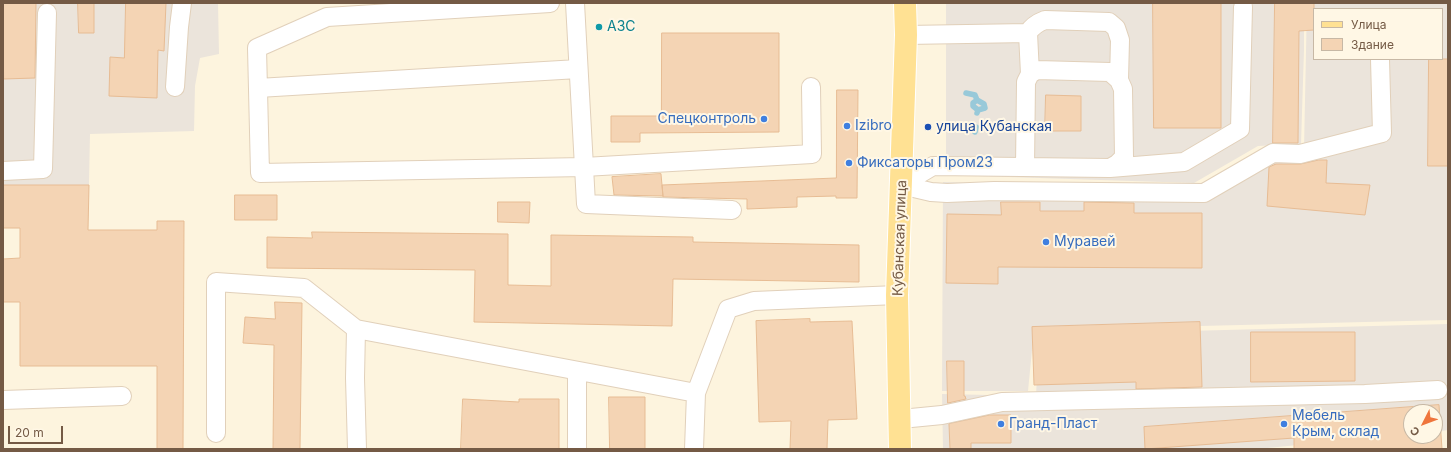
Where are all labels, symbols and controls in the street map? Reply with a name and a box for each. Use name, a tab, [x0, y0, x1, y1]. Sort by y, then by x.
legend	[1313, 8, 1443, 60]
text: Улица	[1351, 17, 1386, 32]
place label: АЗС	[607, 19, 636, 35]
marker: АЗС	[594, 22, 604, 32]
text: Здание	[1351, 37, 1394, 52]
place label: Спецконтроль	[657, 111, 756, 127]
marker: Спецконтроль	[759, 114, 769, 124]
place label: Izibro	[855, 118, 892, 134]
place label: улица Кубанская	[936, 119, 1052, 135]
marker: Izibro	[842, 121, 852, 131]
marker: улица Кубанская	[923, 122, 933, 132]
place label: Фиксаторы Пром23	[857, 155, 993, 171]
marker: Фиксаторы Пром23	[844, 158, 854, 168]
street label: Кубанская улица	[890, 180, 910, 296]
place label: Муравей	[1054, 234, 1116, 250]
marker: Муравей	[1041, 237, 1051, 247]
north arrow	[1403, 404, 1443, 444]
place label: Мебель Крым, склад	[1292, 408, 1379, 440]
place label: Гранд-Пласт	[1009, 416, 1097, 432]
scale bar	[10, 418, 65, 444]
marker: Гранд-Пласт	[996, 419, 1006, 429]
marker: Мебель Крым, склад	[1279, 419, 1289, 429]
text: С	[1407, 424, 1423, 439]
text: 20 m	[15, 425, 44, 440]

